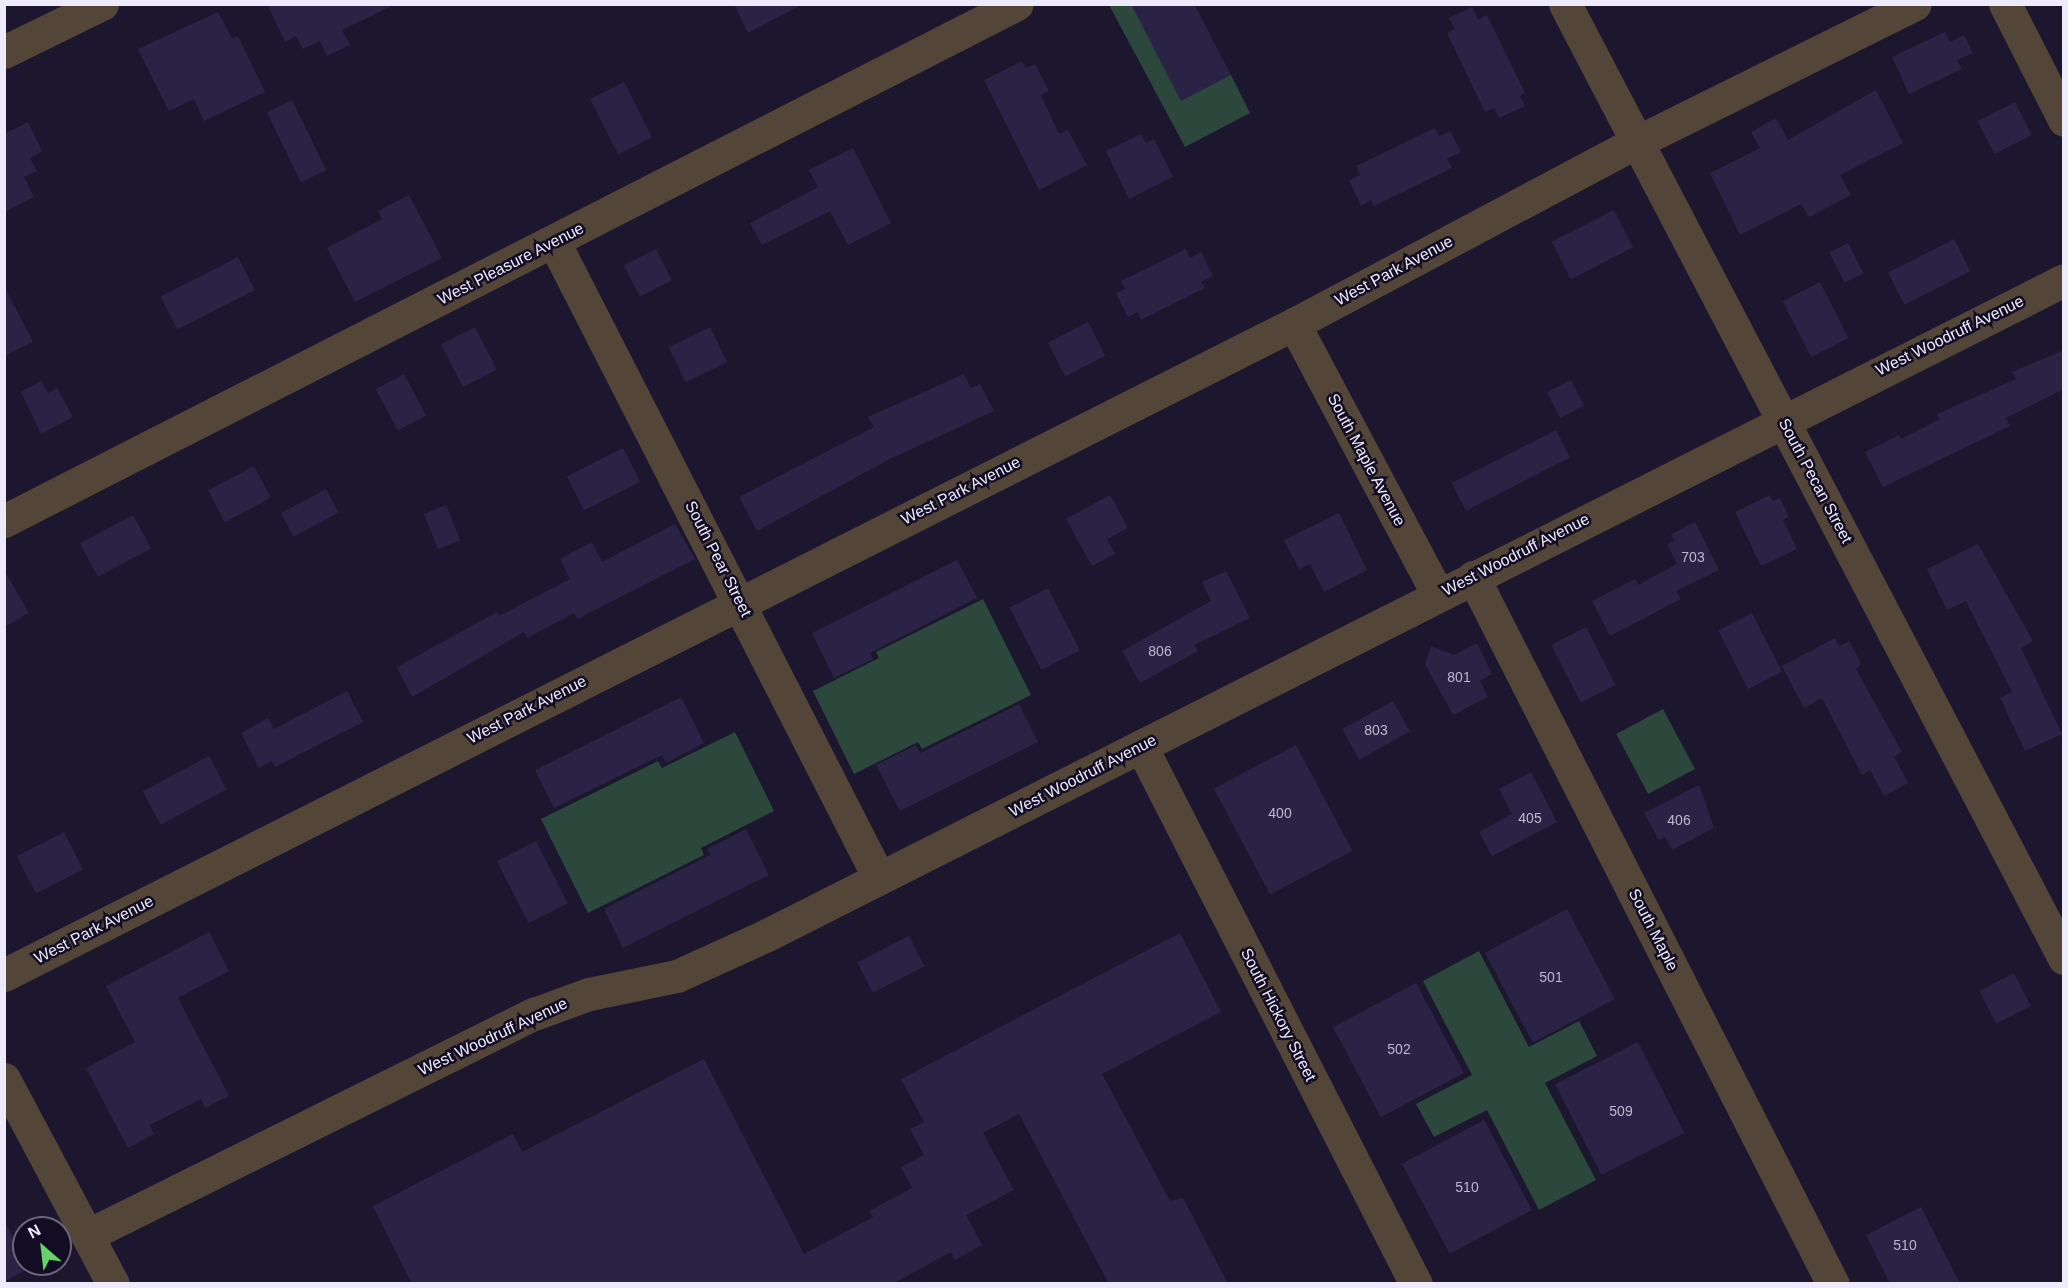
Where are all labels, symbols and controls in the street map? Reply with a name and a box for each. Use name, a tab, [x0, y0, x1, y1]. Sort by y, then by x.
street label: West Pleasure Avenue	[434, 219, 588, 309]
street label: West Park Avenue	[1331, 232, 1457, 310]
street label: West Woodruff Avenue	[1872, 292, 2028, 380]
street label: South Maple Avenue	[1323, 390, 1409, 530]
street label: South Pecan Street	[1774, 415, 1856, 547]
street label: West Park Avenue	[898, 453, 1024, 529]
street label: South Pear Street	[681, 498, 755, 620]
street label: West Woodruff Avenue	[1439, 509, 1593, 601]
house number: 703	[1681, 549, 1705, 565]
house number: 806	[1148, 643, 1172, 659]
house number: 801	[1447, 669, 1471, 685]
street label: West Park Avenue	[464, 672, 590, 748]
house number: 803	[1364, 722, 1388, 738]
street label: West Woodruff Avenue	[1006, 730, 1160, 822]
house number: 400	[1268, 805, 1292, 821]
house number: 405	[1518, 810, 1542, 826]
house number: 406	[1667, 812, 1691, 828]
street label: South Maple	[1624, 886, 1682, 974]
street label: West Park Avenue	[31, 892, 157, 968]
street label: South Hickory Street	[1236, 945, 1320, 1085]
house number: 501	[1539, 969, 1563, 985]
street label: West Woodruff Avenue	[415, 994, 571, 1080]
house number: 502	[1387, 1041, 1411, 1057]
house number: 509	[1609, 1103, 1633, 1119]
house number: 510	[1455, 1179, 1479, 1195]
north arrow	[12, 1216, 72, 1276]
text: N	[25, 1221, 43, 1242]
house number: 510	[1893, 1237, 1917, 1253]

